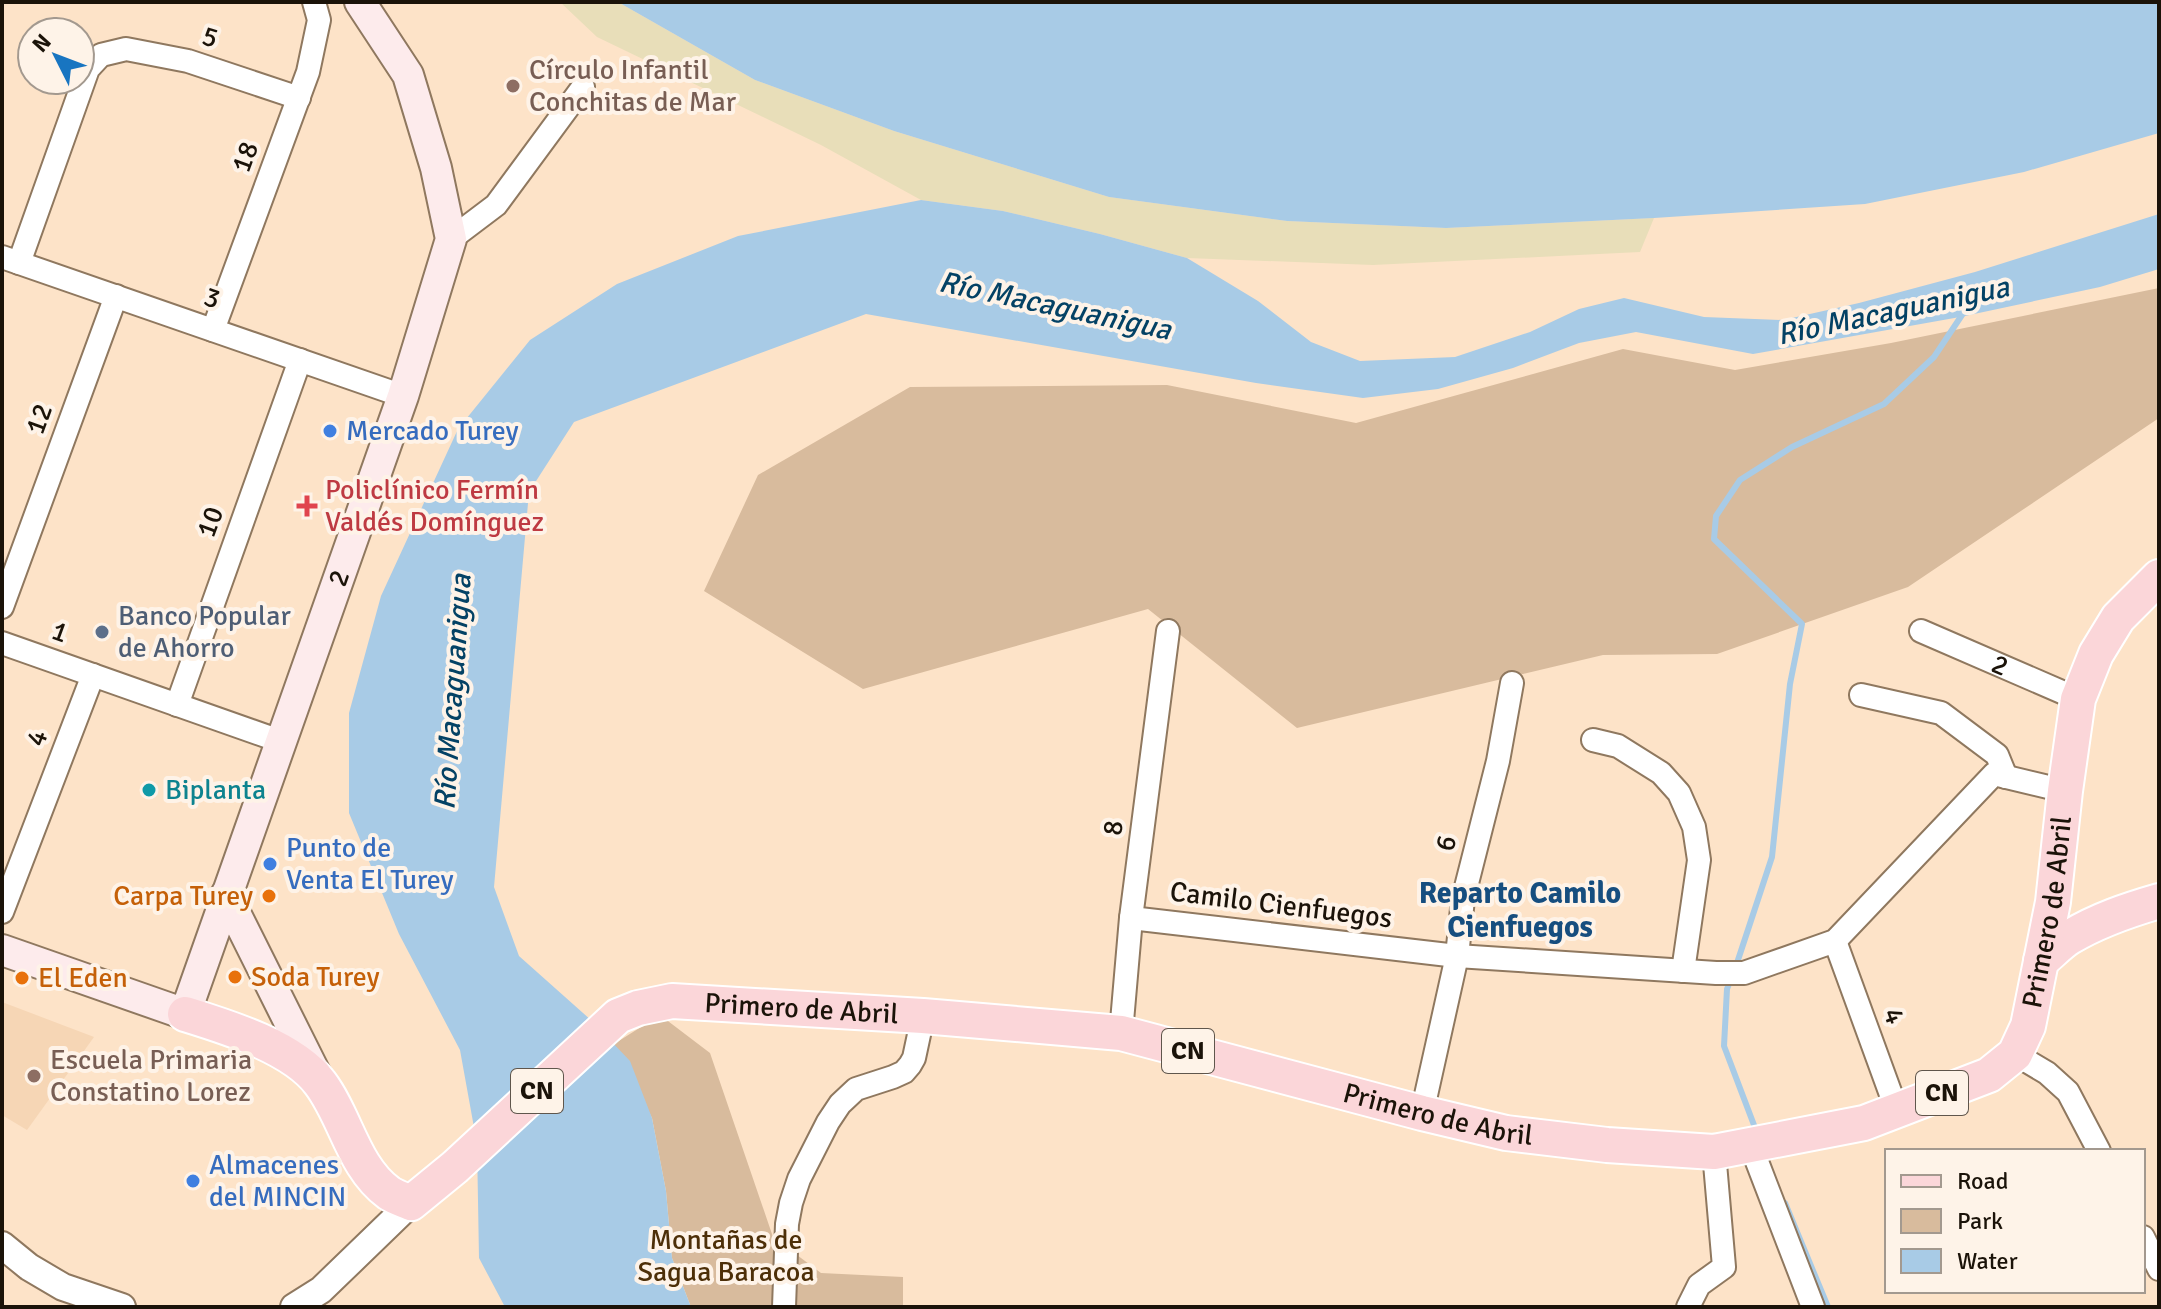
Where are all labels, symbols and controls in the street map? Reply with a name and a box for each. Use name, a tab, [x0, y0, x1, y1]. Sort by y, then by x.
north arrow	[16, 16, 96, 96]
street label: 5	[198, 19, 222, 55]
text: N	[26, 28, 57, 58]
place label: Círculo Infantil Conchitas de Mar	[529, 53, 737, 119]
marker: Círculo Infantil Conchitas de Mar	[504, 77, 522, 95]
street label: 18	[224, 137, 266, 177]
water label: Río Macaguanigua	[936, 263, 1175, 349]
water label: Río Macaguanigua	[1774, 268, 2013, 354]
street label: 3	[199, 279, 225, 317]
street label: 12	[18, 399, 60, 439]
place label: Mercado Turey	[346, 414, 519, 448]
marker: Mercado Turey	[321, 422, 339, 440]
place label: Policlínico Fermín Valdés Domínguez	[325, 473, 544, 539]
marker: Policlínico Fermín Valdés Domínguez	[296, 495, 318, 517]
street label: 10	[189, 502, 231, 542]
street label: 2	[320, 565, 357, 591]
water label: Río Macaguanigua	[426, 572, 480, 811]
place label: Banco Popular de Ahorro	[118, 599, 291, 665]
street label: 1	[47, 613, 73, 651]
marker: Banco Popular de Ahorro	[93, 623, 111, 641]
street label: 2	[1986, 647, 2014, 684]
street label: 4	[18, 725, 56, 751]
place label: Biplanta	[165, 773, 266, 807]
marker: Biplanta	[140, 781, 158, 799]
street label: Primero de Abril	[2015, 814, 2079, 1011]
street label: 8	[1095, 818, 1131, 838]
place label: Punto de Venta El Turey	[286, 831, 454, 897]
street label: 6	[1428, 831, 1464, 855]
marker: Punto de Venta El Turey	[261, 855, 279, 873]
street label: Camilo Cienfuegos	[1168, 875, 1394, 935]
district label: Reparto Camilo Cienfuegos	[1419, 875, 1621, 946]
place label: Carpa Turey	[113, 879, 253, 913]
marker: Carpa Turey	[260, 887, 278, 905]
place label: Soda Turey	[251, 960, 380, 994]
place label: El Eden	[38, 961, 128, 995]
marker: Soda Turey	[226, 968, 244, 986]
marker: El Eden	[13, 969, 31, 987]
street label: Primero de Abril	[704, 986, 899, 1032]
street label: 4	[1875, 1003, 1913, 1029]
road number: CN	[1162, 1029, 1214, 1073]
place label: Escuela Primaria Constatino Lorez	[50, 1043, 252, 1109]
marker: Escuela Primaria Constatino Lorez	[25, 1067, 43, 1085]
road number: CN	[511, 1069, 563, 1113]
road number: CN	[1916, 1071, 1968, 1115]
street label: Primero de Abril	[1339, 1076, 1535, 1153]
place label: Almacenes del MINCIN	[209, 1148, 346, 1214]
legend	[1885, 1149, 2145, 1293]
text: Road	[1957, 1166, 2008, 1196]
marker: Almacenes del MINCIN	[184, 1172, 202, 1190]
text: Park	[1957, 1206, 2003, 1236]
park label: Montañas de Sagua Baracoa	[637, 1223, 815, 1289]
text: Water	[1957, 1246, 2018, 1276]

